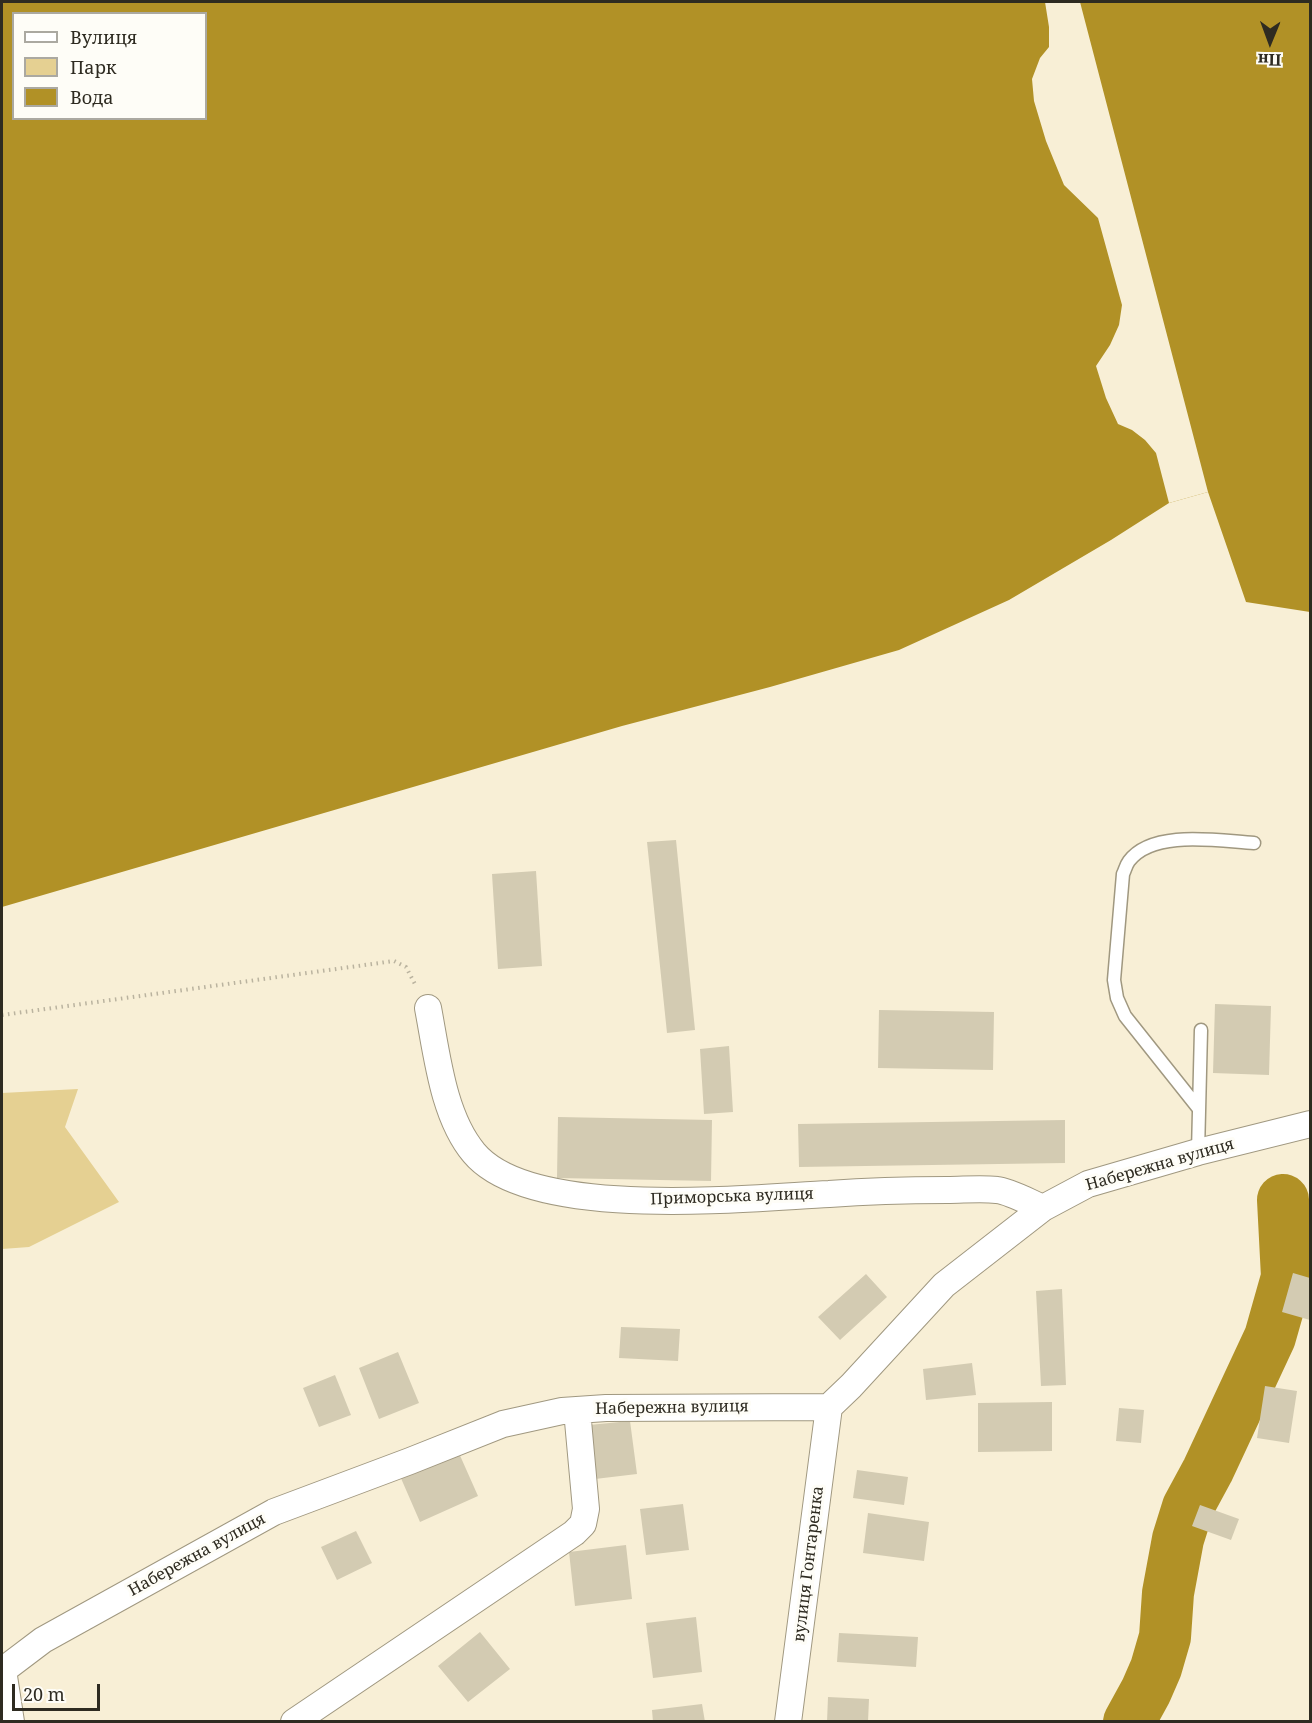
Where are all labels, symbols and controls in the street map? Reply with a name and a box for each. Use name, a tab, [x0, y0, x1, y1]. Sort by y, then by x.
legend	[12, 12, 207, 120]
north arrow	[1240, 12, 1300, 72]
text: Вулиця	[70, 25, 137, 49]
text: Пн	[1258, 49, 1282, 71]
text: Парк	[70, 55, 117, 79]
text: Вода	[70, 85, 114, 109]
street label: Набережна вулиця	[1084, 1135, 1236, 1195]
street label: Приморська вулиця	[650, 1185, 814, 1209]
street label: Набережна вулиця	[595, 1397, 749, 1419]
street label: вулиця Гонтаренка	[790, 1485, 828, 1643]
street label: Набережна вулиця	[125, 1509, 269, 1601]
scale bar	[15, 1672, 104, 1710]
text: 20 m	[23, 1682, 65, 1706]

